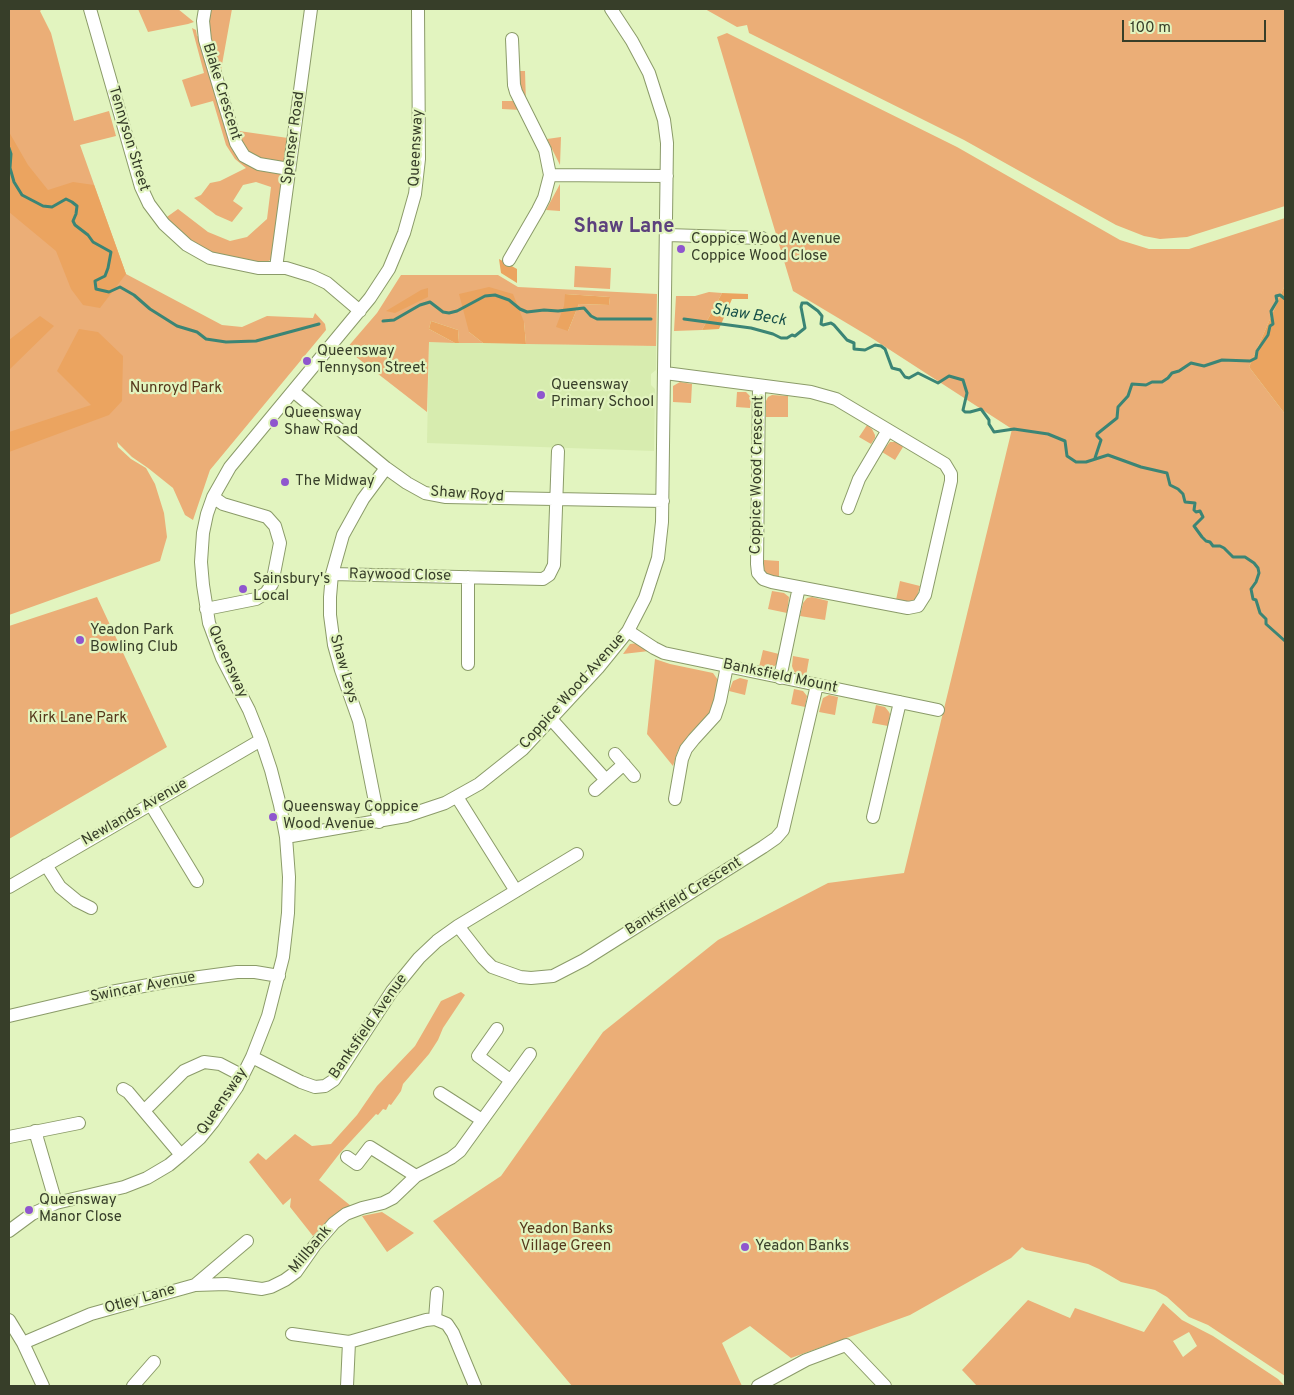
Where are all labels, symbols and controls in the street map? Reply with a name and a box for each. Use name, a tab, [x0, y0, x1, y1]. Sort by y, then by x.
scale bar	[1124, 10, 1268, 42]
text: 100 m	[1130, 19, 1171, 38]
street label: Blake Crescent	[198, 41, 244, 143]
street label: Tennyson Street	[103, 84, 153, 194]
street label: Spenser Road	[279, 90, 309, 186]
street label: Queensway	[406, 109, 428, 187]
district label: Shaw Lane	[574, 216, 674, 240]
place label: Coppice Wood Avenue Coppice Wood Close	[691, 231, 841, 266]
marker: Coppice Wood Avenue Coppice Wood Close	[675, 243, 687, 255]
water label: Shaw Beck	[711, 301, 787, 331]
place label: Queensway Tennyson Street	[317, 343, 426, 378]
marker: Queensway Tennyson Street	[301, 355, 313, 367]
place label: Queensway Primary School	[551, 377, 654, 412]
park label: Nunroyd Park	[130, 380, 222, 398]
marker: Queensway Primary School	[535, 389, 547, 401]
street label: Coppice Wood Crescent	[748, 395, 768, 555]
place label: Queensway Shaw Road	[284, 405, 362, 440]
marker: Queensway Shaw Road	[268, 417, 280, 429]
place label: The Midway	[295, 473, 375, 491]
marker: The Midway	[279, 476, 291, 488]
street label: Shaw Royd	[430, 483, 504, 507]
street label: Raywood Close	[349, 566, 451, 586]
place label: Sainsbury's Local	[253, 571, 330, 606]
marker: Sainsbury's Local	[237, 583, 249, 595]
place label: Yeadon Park Bowling Club	[90, 622, 178, 657]
street label: Queensway	[203, 623, 251, 701]
street label: Coppice Wood Avenue	[516, 630, 630, 754]
street label: Shaw Leys	[325, 633, 361, 705]
marker: Yeadon Park Bowling Club	[74, 634, 86, 646]
street label: Banksfield Mount	[721, 656, 839, 698]
park label: Kirk Lane Park	[29, 710, 127, 728]
street label: Newlands Avenue	[79, 775, 191, 851]
place label: Queensway Coppice Wood Avenue	[283, 799, 419, 834]
marker: Queensway Coppice Wood Avenue	[267, 811, 279, 823]
street label: Banksfield Crescent	[623, 854, 745, 940]
street label: Swincar Avenue	[89, 969, 197, 1007]
street label: Banksfield Avenue	[326, 971, 412, 1083]
street label: Queensway	[194, 1065, 252, 1139]
place label: Queensway Manor Close	[39, 1192, 122, 1227]
marker: Queensway Manor Close	[23, 1204, 35, 1216]
park label: Yeadon Banks Village Green	[519, 1221, 613, 1256]
street label: Millbank	[286, 1222, 336, 1278]
place label: Yeadon Banks	[755, 1238, 849, 1256]
marker: Yeadon Banks	[739, 1241, 751, 1253]
street label: Otley Lane	[103, 1281, 177, 1319]

